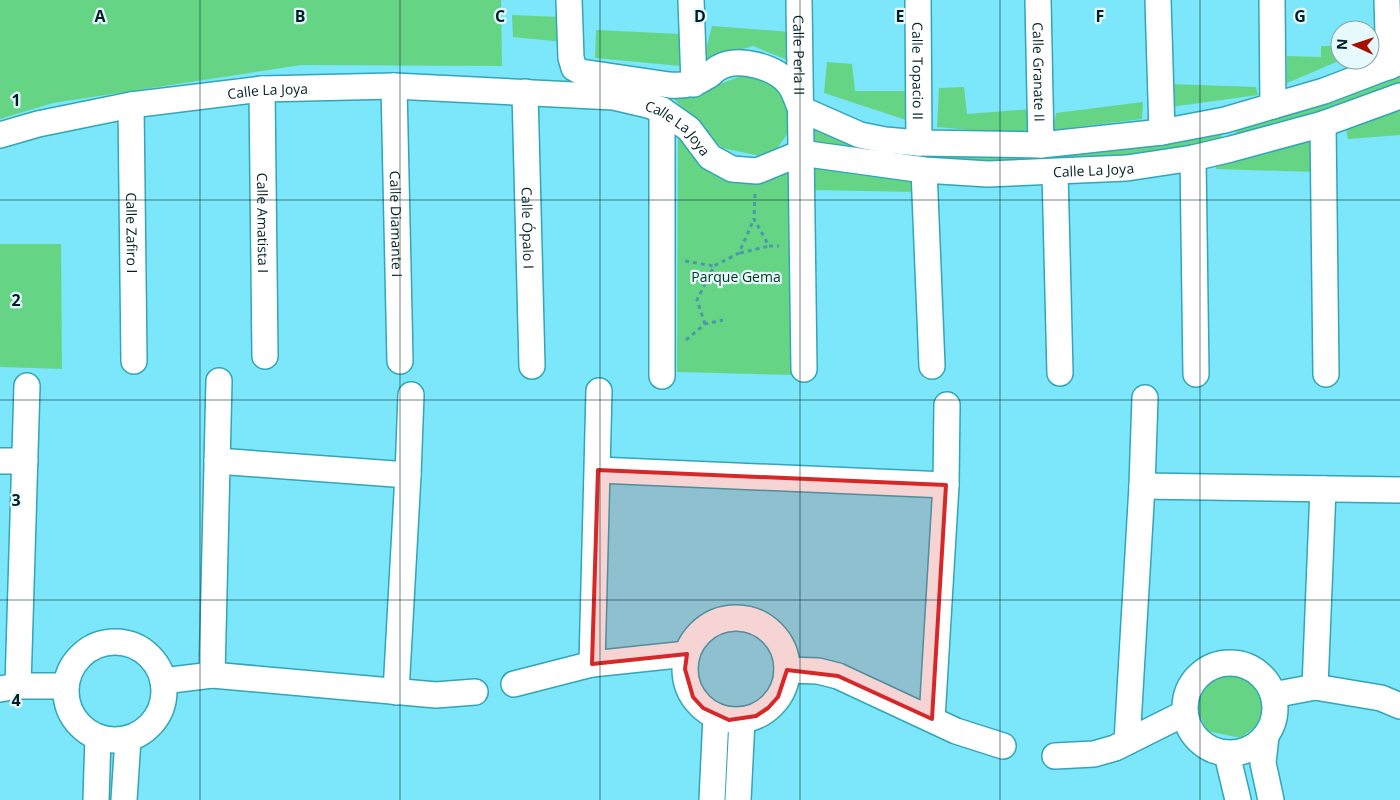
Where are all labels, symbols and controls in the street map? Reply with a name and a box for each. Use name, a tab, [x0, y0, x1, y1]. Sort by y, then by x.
text: A	[94, 5, 106, 27]
text: B	[295, 5, 305, 27]
text: C	[495, 5, 505, 27]
text: D	[694, 5, 706, 27]
text: E	[896, 5, 905, 27]
text: F	[1096, 5, 1104, 27]
text: G	[1294, 5, 1306, 27]
street label: Calle Perla II	[790, 15, 810, 95]
north arrow	[1330, 20, 1380, 70]
street label: Calle Topacio II	[909, 22, 928, 120]
street label: Calle Granate II	[1029, 22, 1050, 122]
text: N	[1332, 38, 1351, 50]
street label: Calle La Joya	[226, 78, 308, 103]
text: 1	[11, 89, 21, 111]
street label: Calle La Joya	[643, 95, 715, 159]
street label: Calle La Joya	[1053, 158, 1135, 181]
street label: Calle Diamante I	[386, 171, 408, 277]
street label: Calle Amatista I	[253, 173, 274, 273]
street label: Calle Ópalo I	[518, 187, 539, 269]
street label: Calle Zafiro I	[123, 192, 142, 274]
park label: Parque Gema	[691, 267, 781, 286]
text: 2	[11, 289, 21, 311]
text: 3	[11, 489, 21, 511]
text: 4	[11, 689, 21, 711]

